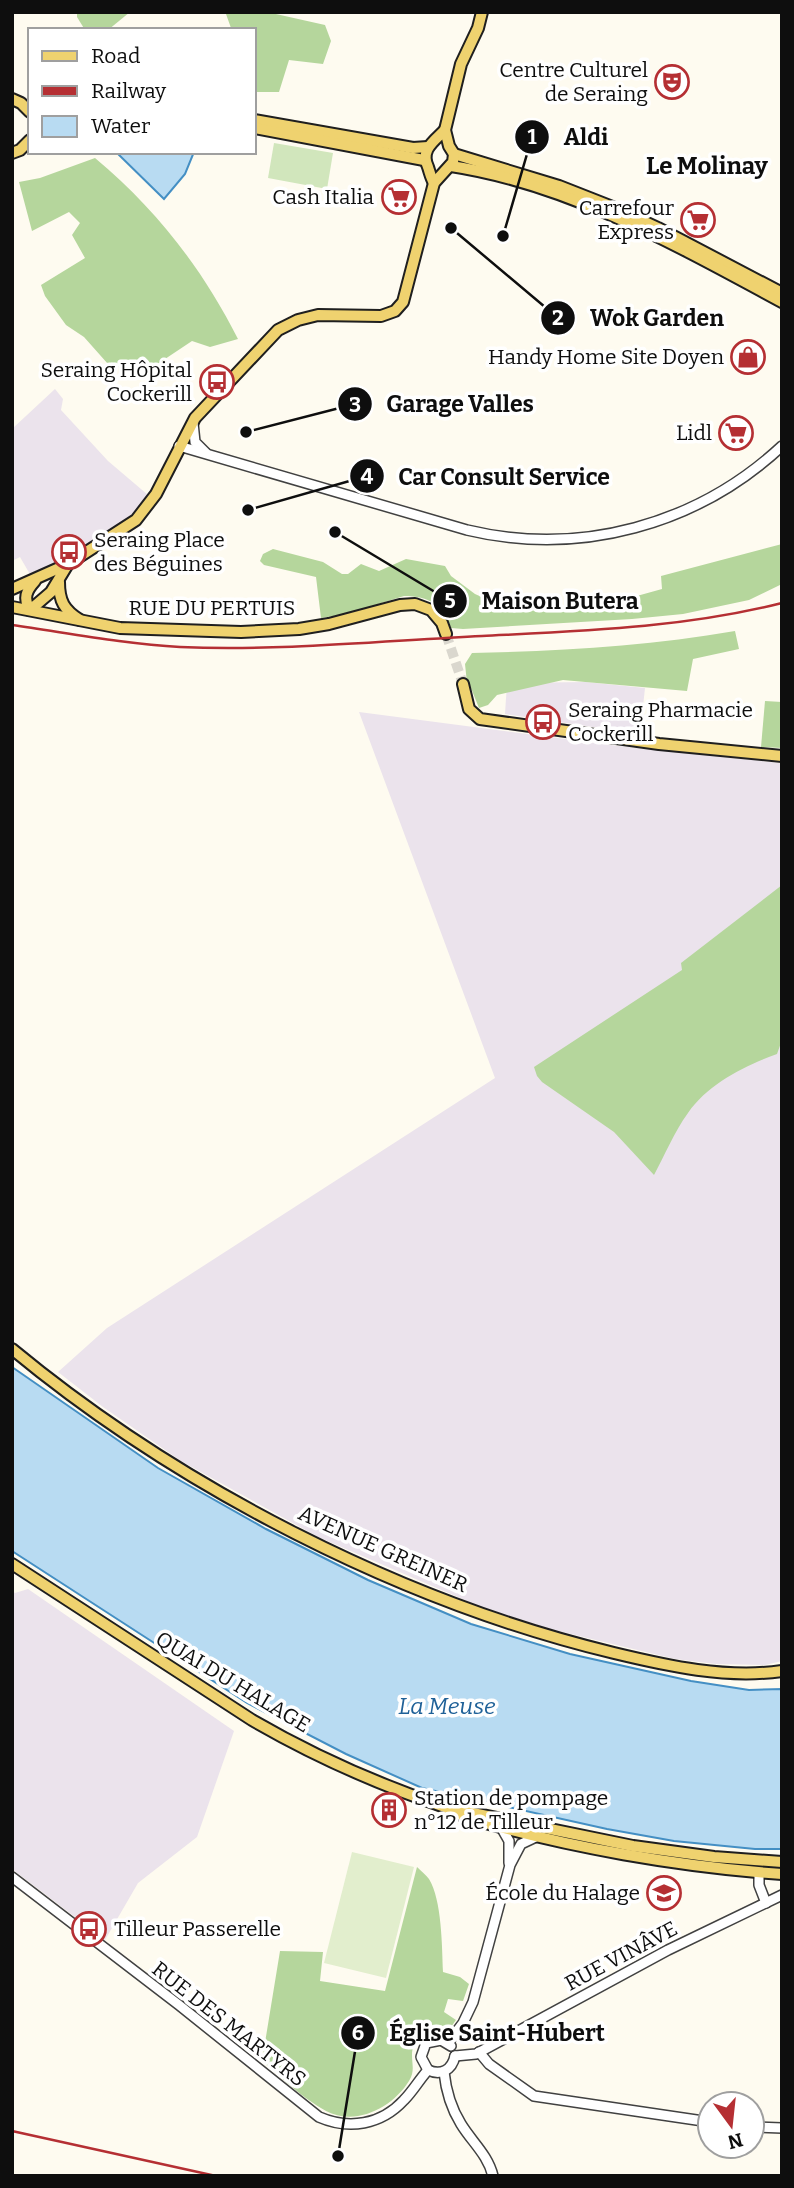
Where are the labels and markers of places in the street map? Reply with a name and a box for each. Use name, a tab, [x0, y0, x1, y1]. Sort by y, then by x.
place label: Centre Culturel de Seraing	[499, 57, 648, 107]
theatre icon: Centre Culturel de Seraing	[653, 63, 691, 101]
callout: Aldi	[515, 115, 622, 159]
supermarket icon: Cash Italia	[380, 178, 418, 216]
place label: Cash Italia	[272, 184, 375, 210]
place label: Carrefour Express	[579, 195, 674, 245]
supermarket icon: Carrefour Express	[679, 201, 717, 239]
callout: Wok Garden	[541, 296, 738, 340]
shop icon: Handy Home Site Doyen	[729, 338, 767, 376]
place label: Handy Home Site Doyen	[488, 344, 724, 370]
place label: Seraing Hôpital Cockerill	[40, 357, 192, 407]
bus stop icon: Seraing Hôpital Cockerill	[198, 363, 236, 401]
callout: Garage Valles	[337, 382, 548, 426]
supermarket icon: Lidl	[717, 414, 755, 452]
place label: Lidl	[676, 420, 712, 446]
callout: Car Consult Service	[349, 454, 624, 498]
place label: Seraing Place des Béguines	[94, 527, 225, 577]
bus stop icon: Seraing Place des Béguines	[50, 533, 88, 571]
callout: Maison Butera	[432, 579, 652, 623]
place label: Seraing Pharmacie Cockerill	[568, 697, 753, 747]
bus stop icon: Seraing Pharmacie Cockerill	[524, 703, 562, 741]
place label: Station de pompage n°12 de Tilleur	[414, 1785, 608, 1835]
building icon: Station de pompage n°12 de Tilleur	[370, 1791, 408, 1829]
school or university icon: École du Halage	[645, 1874, 683, 1912]
place label: École du Halage	[485, 1880, 640, 1906]
bus stop icon: Tilleur Passerelle	[70, 1910, 108, 1948]
place label: Tilleur Passerelle	[114, 1916, 281, 1942]
callout: Église Saint-Hubert	[340, 2011, 619, 2055]

